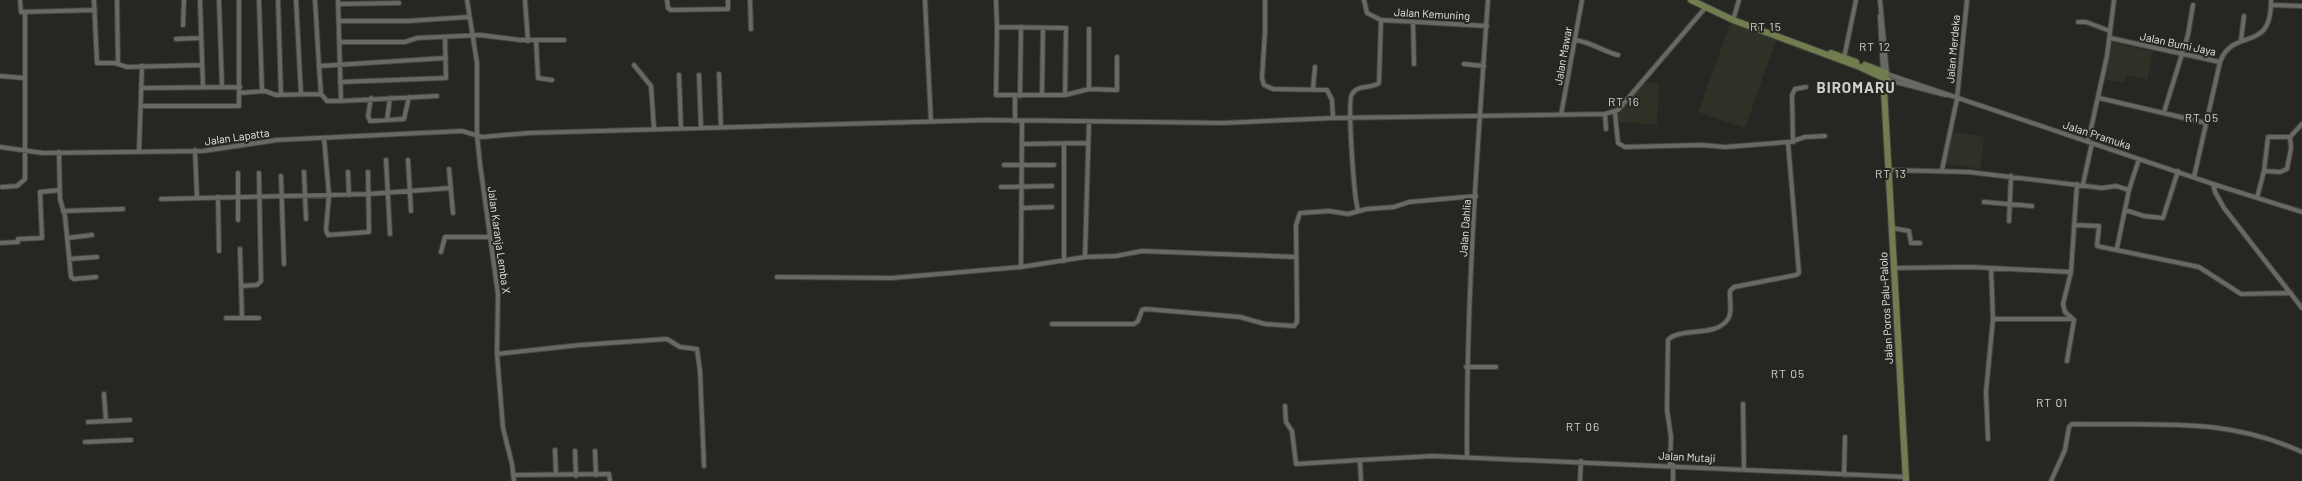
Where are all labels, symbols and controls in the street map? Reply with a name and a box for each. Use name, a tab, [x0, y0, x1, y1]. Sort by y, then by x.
street label: Jalan Kemuning	[1394, 5, 1471, 22]
street label: Jalan Merdeka	[1943, 14, 1962, 84]
district label: RT 15	[1750, 19, 1782, 33]
street label: Jalan Mawar	[1551, 26, 1574, 86]
street label: Jalan Bumi Jaya	[2139, 29, 2217, 58]
district label: RT 12	[1859, 39, 1891, 53]
district label: BIROMARU	[1816, 78, 1896, 96]
district label: RT 16	[1608, 94, 1640, 108]
district label: RT 05	[2185, 110, 2219, 124]
street label: Jalan Pramuka	[2062, 117, 2133, 152]
street label: Jalan Lapatta	[204, 126, 270, 147]
district label: RT 13	[1875, 166, 1907, 180]
street label: Jalan Karanja Lemba X	[486, 185, 514, 295]
street label: Jalan Dahlia	[1456, 199, 1473, 257]
street label: Jalan Poros Palu-Palolo	[1876, 252, 1895, 364]
district label: RT 05	[1771, 366, 1805, 380]
district label: RT 01	[2036, 395, 2068, 409]
district label: RT 06	[1566, 419, 1600, 433]
street label: Jalan Mutaji	[1658, 449, 1716, 464]

